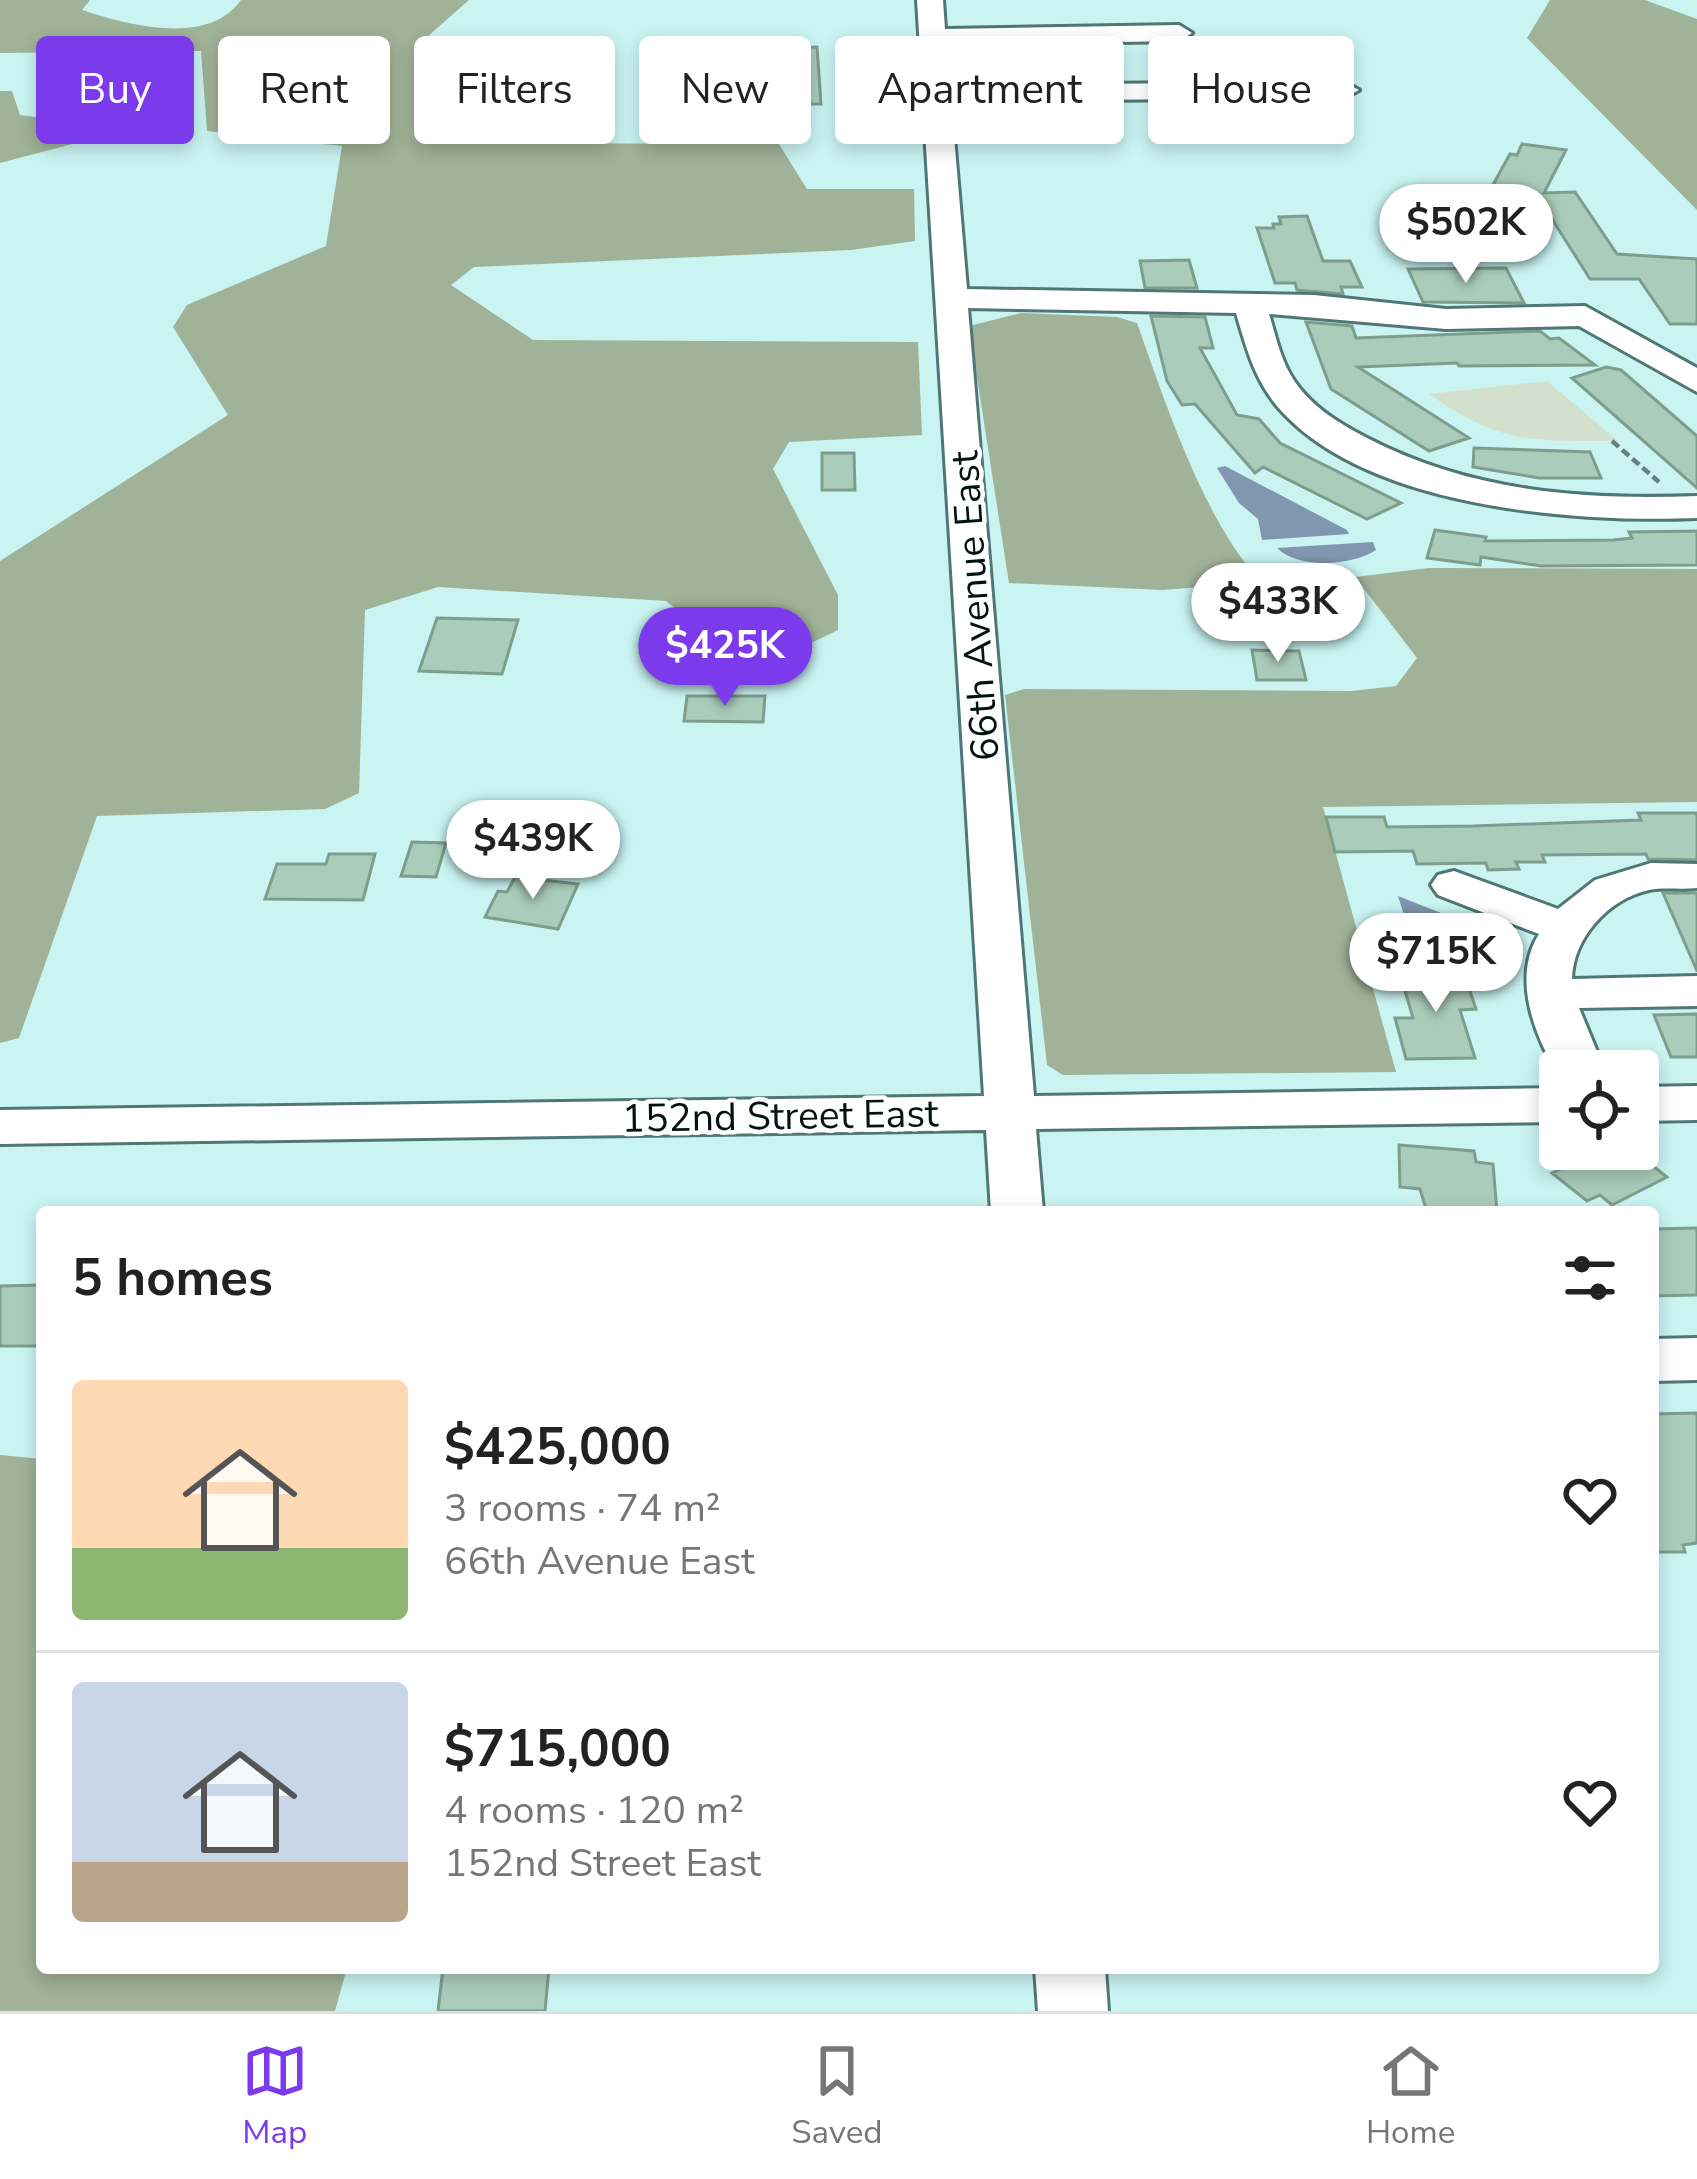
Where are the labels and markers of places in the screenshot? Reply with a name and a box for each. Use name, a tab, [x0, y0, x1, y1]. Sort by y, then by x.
pin: $502K	[1382, 184, 1550, 286]
pin: $433K	[1194, 563, 1362, 665]
pin: $425K	[641, 607, 809, 709]
pin: $439K	[449, 800, 617, 902]
pin: $715K	[1352, 913, 1520, 1015]

